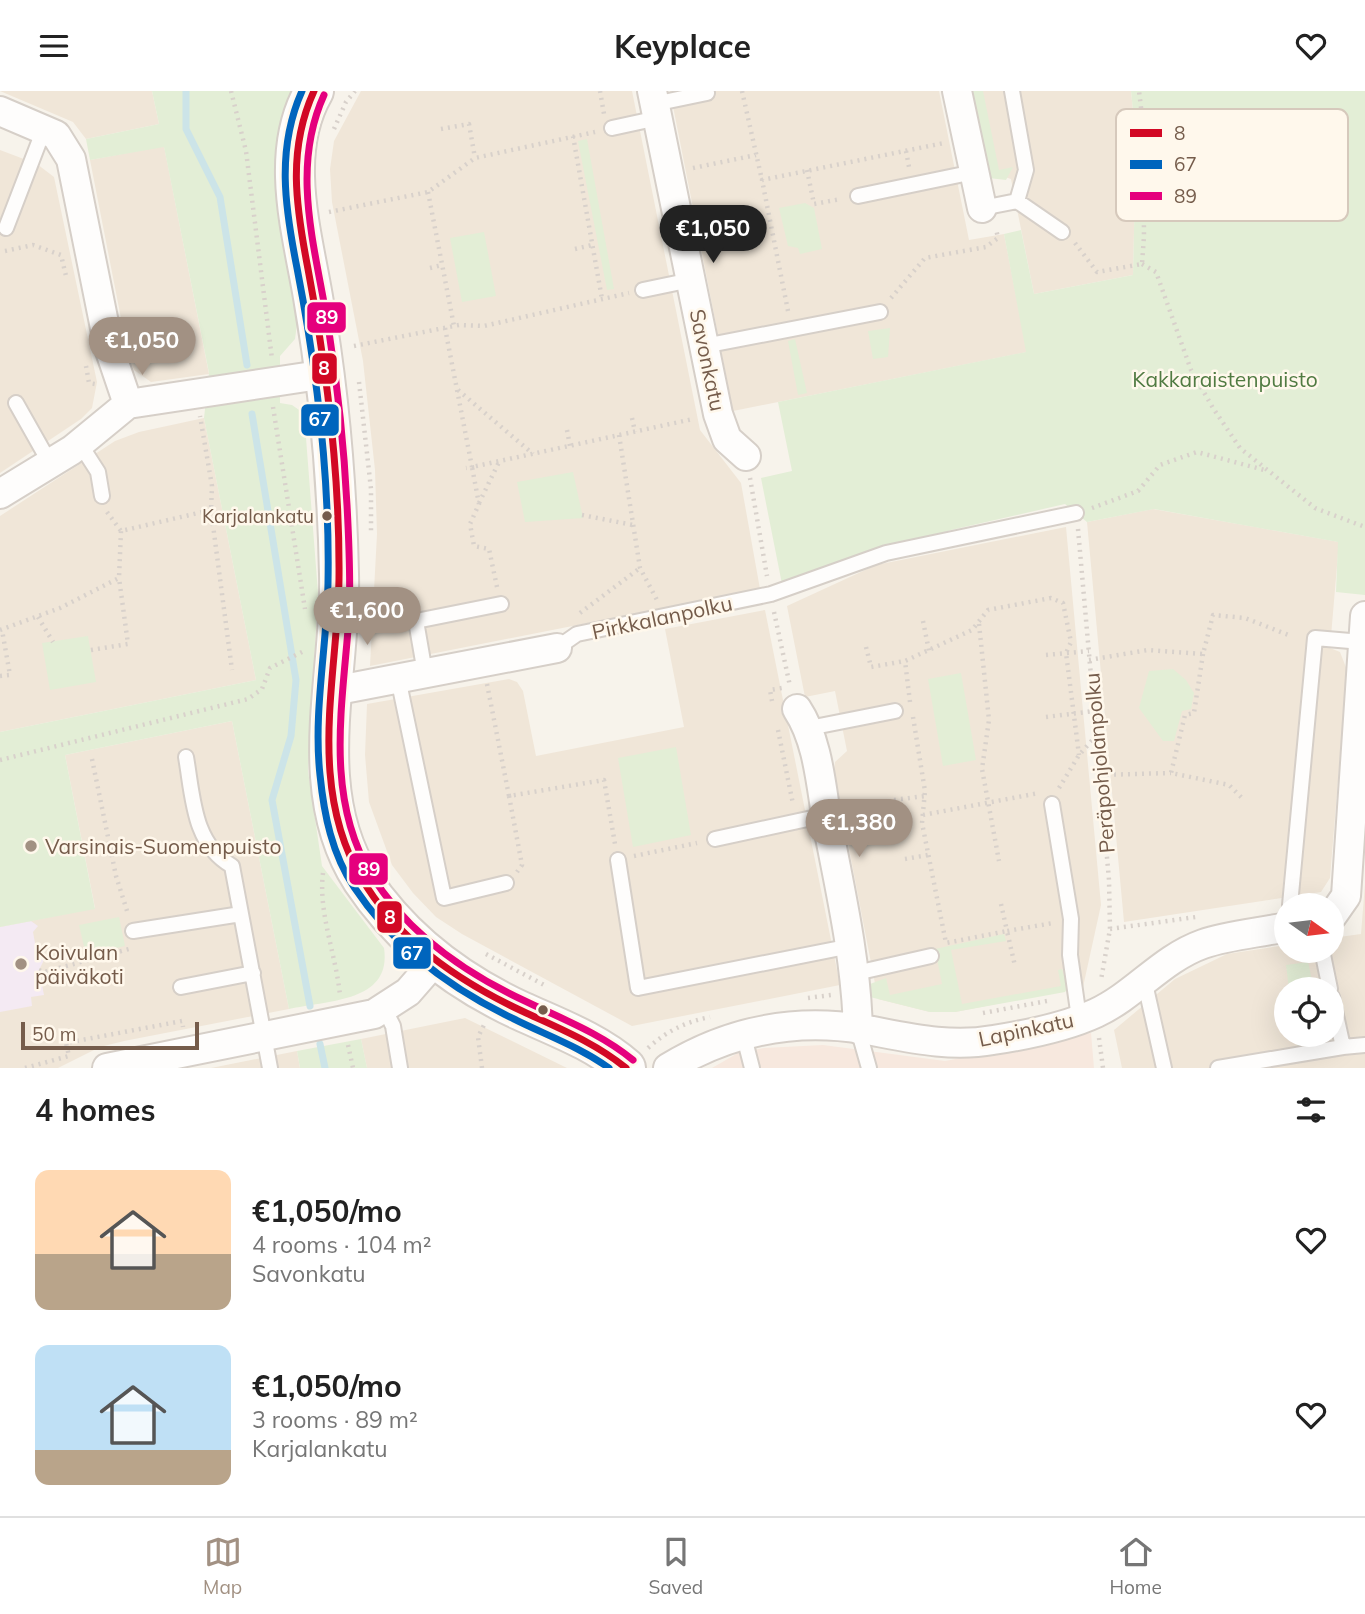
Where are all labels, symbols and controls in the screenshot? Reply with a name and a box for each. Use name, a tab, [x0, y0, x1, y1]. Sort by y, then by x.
text: Keyplace	[614, 26, 751, 66]
icon: menu	[35, 27, 73, 65]
icon: heart	[1292, 27, 1330, 65]
legend	[1116, 109, 1348, 221]
text: 8	[1174, 121, 1185, 145]
text: 67	[1174, 152, 1197, 176]
text: 89	[1174, 184, 1197, 208]
pin: €1,050	[656, 205, 770, 265]
text: €1,050	[676, 213, 750, 242]
line badge: 89	[306, 301, 347, 334]
text: 89	[316, 305, 338, 329]
street label: Savonkatu	[685, 307, 731, 413]
pin: €1,050	[85, 317, 199, 377]
text: €1,050	[105, 325, 179, 354]
line badge: 8	[311, 352, 338, 385]
text: 8	[318, 356, 330, 380]
park label: Kakkaraistenpuisto	[1132, 366, 1318, 392]
line badge: 67	[300, 403, 340, 437]
text: 67	[309, 407, 331, 431]
place label: Karjalankatu	[202, 504, 314, 528]
marker: Karjalankatu	[320, 509, 334, 523]
pin: €1,600	[310, 587, 424, 647]
street label: Pirkkalanpolku	[589, 589, 735, 645]
text: €1,600	[330, 595, 404, 624]
street label: Peräpohjolanpolku	[1078, 672, 1120, 854]
pin: €1,380	[802, 799, 916, 859]
text: €1,380	[822, 807, 896, 836]
place label: Varsinais-Suomenpuisto	[45, 833, 282, 859]
marker: Varsinais-Suomenpuisto	[23, 838, 39, 854]
line badge: 89	[348, 852, 389, 886]
text: 89	[358, 857, 380, 881]
north arrow	[1274, 893, 1344, 963]
map controls	[1274, 893, 1344, 1047]
line badge: 8	[376, 900, 403, 934]
text: 8	[384, 905, 396, 929]
line badge: 67	[392, 936, 432, 970]
place label: Koivulan päiväkoti	[35, 939, 124, 989]
text: 67	[401, 941, 423, 965]
marker: Koivulan päiväkoti	[13, 956, 29, 972]
button: locate	[1274, 977, 1344, 1047]
unlabelled marker	[536, 1003, 550, 1017]
street label: Lapinkatu	[976, 1006, 1076, 1052]
scale bar	[21, 1019, 200, 1051]
text: 50 m	[32, 1022, 76, 1046]
text: 4 homes	[35, 1091, 156, 1129]
icon: filters	[1292, 1091, 1330, 1129]
text: €1,050/mo	[252, 1192, 402, 1230]
icon: home	[91, 1198, 175, 1282]
icon: heart	[1292, 1221, 1330, 1259]
text: 4 rooms · 104 m²	[252, 1230, 432, 1259]
text: Savonkatu	[252, 1259, 366, 1288]
text: €1,050/mo	[252, 1367, 402, 1405]
icon: home	[91, 1373, 175, 1457]
icon: heart	[1292, 1396, 1330, 1434]
text: 3 rooms · 89 m²	[252, 1405, 418, 1434]
text: Karjalankatu	[252, 1434, 388, 1463]
tab: Map	[203, 1533, 242, 1599]
tab: Saved	[648, 1533, 703, 1599]
tab: Home	[1109, 1533, 1162, 1599]

